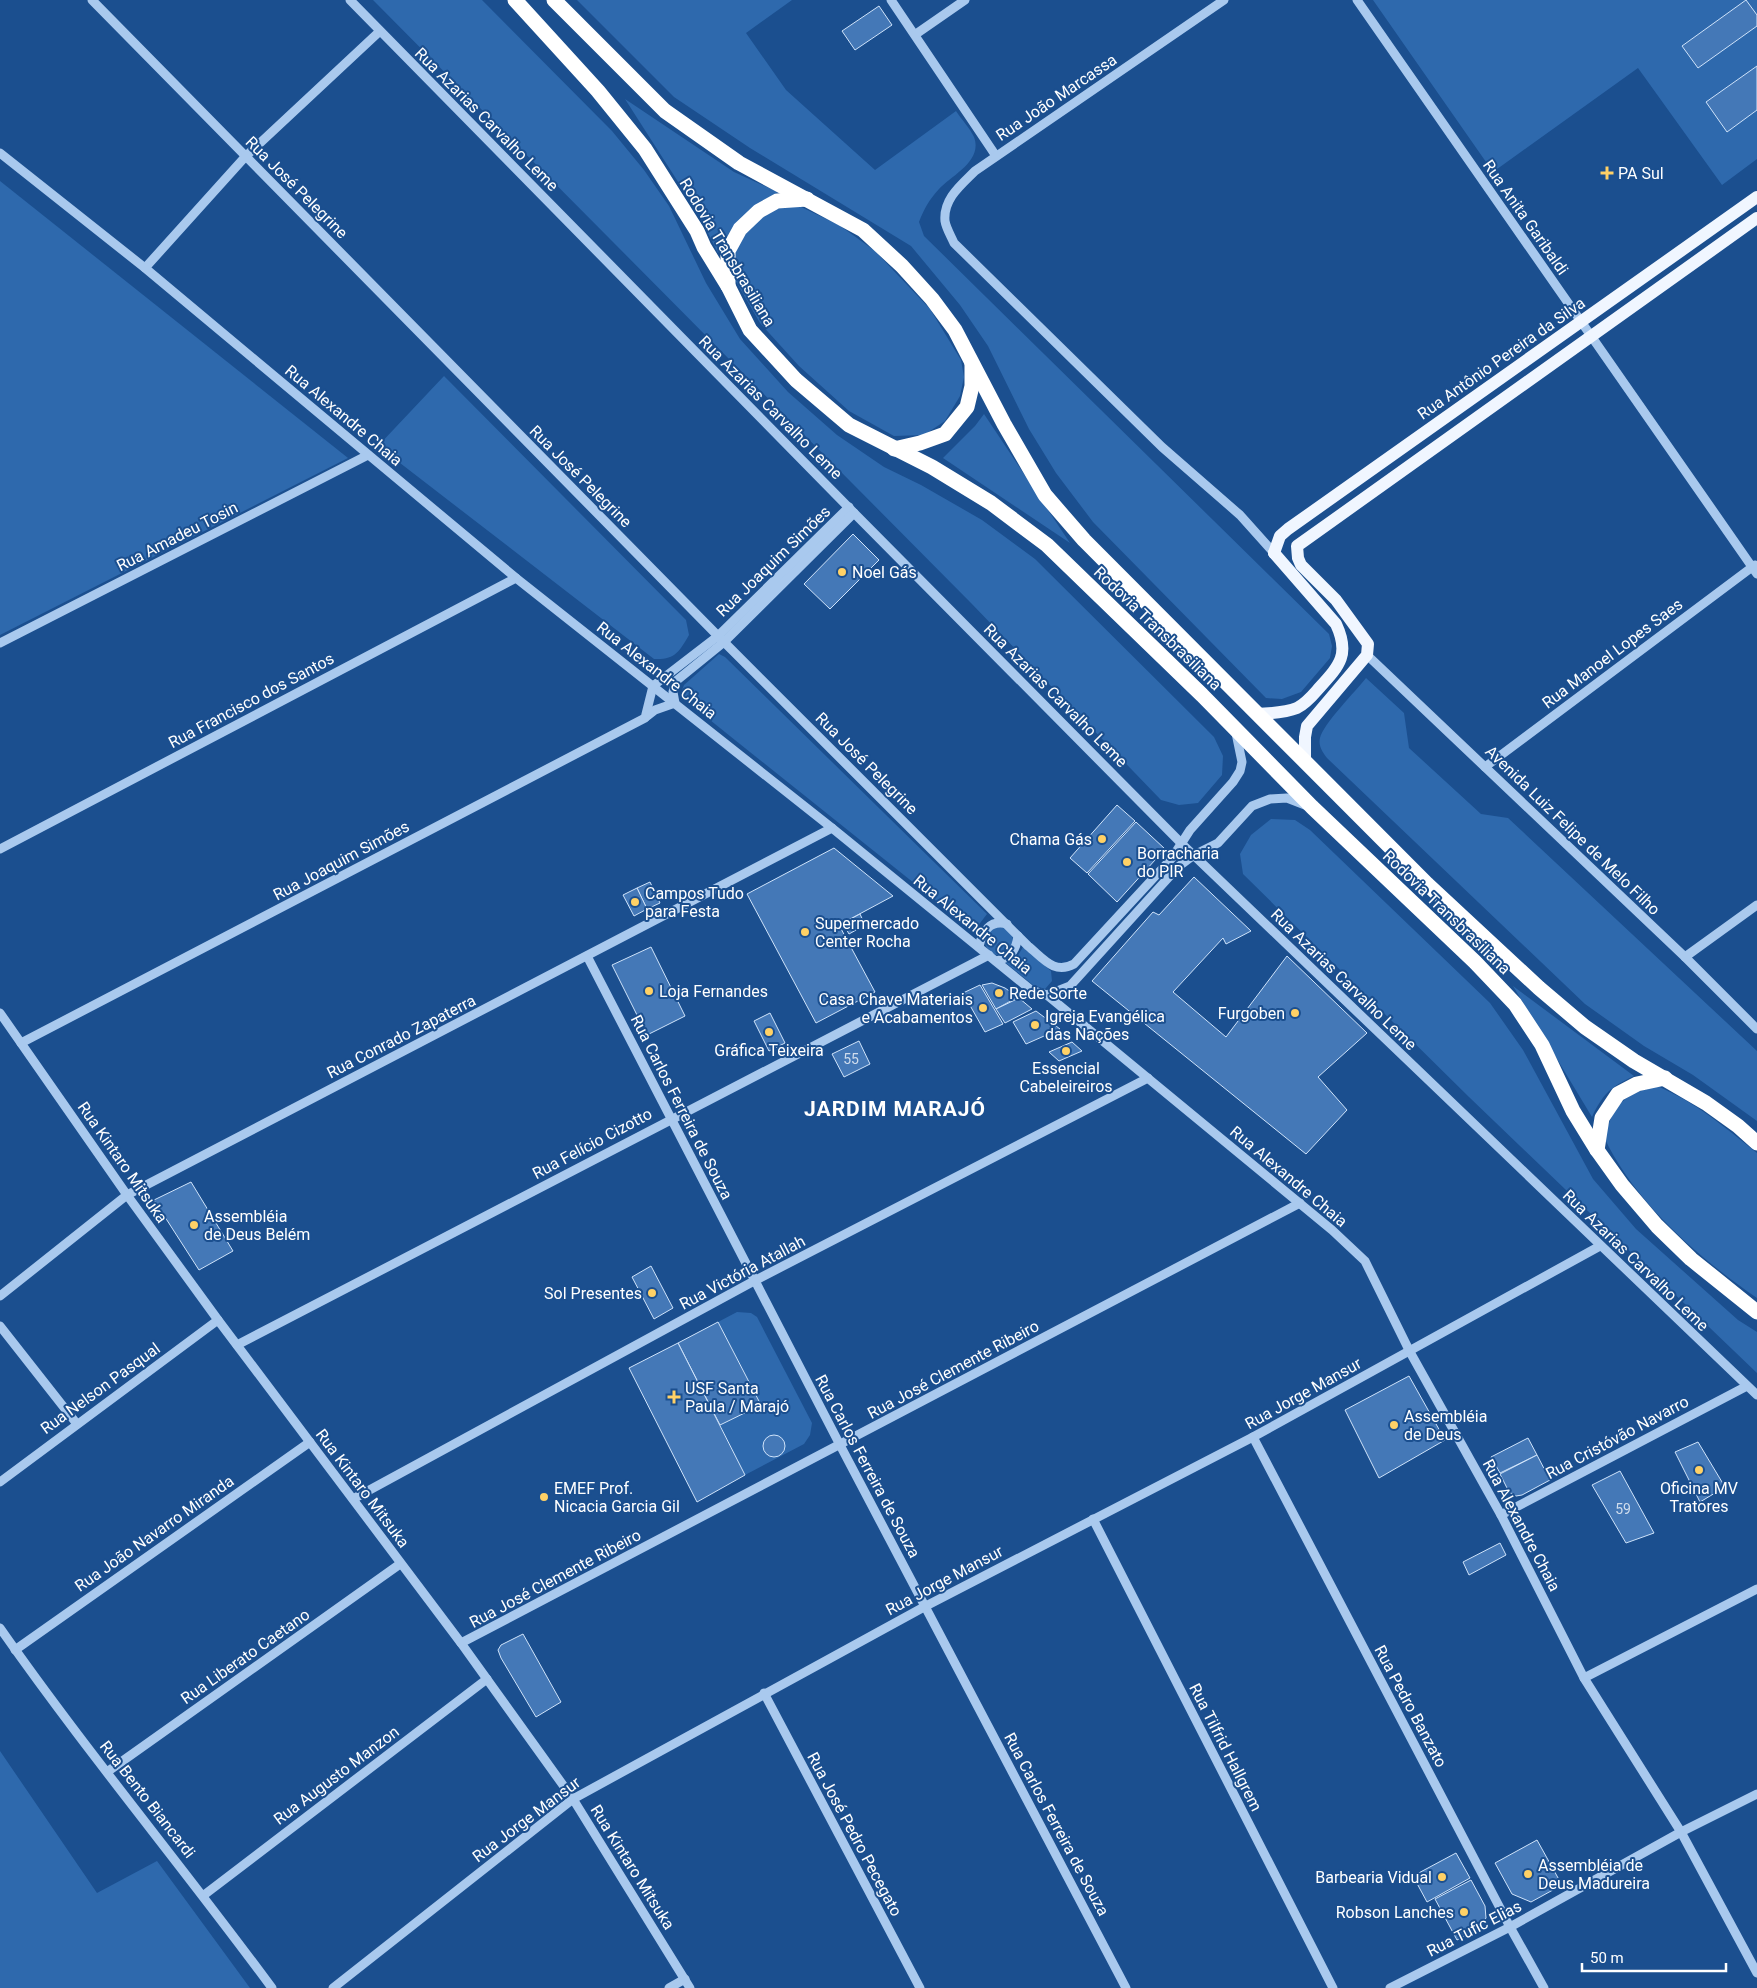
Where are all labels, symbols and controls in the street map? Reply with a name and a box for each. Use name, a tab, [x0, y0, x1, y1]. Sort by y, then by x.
street label: Rua Azarias Carvalho Leme	[411, 44, 562, 195]
street label: Rua João Marcassa	[992, 50, 1120, 145]
street label: Rua José Pelegrine	[242, 132, 352, 242]
street label: Rua Anita Garibaldi	[1479, 156, 1572, 278]
place label: PA Sul	[1618, 164, 1664, 183]
marker: PA Sul	[1600, 166, 1614, 180]
street label: Rodovia Transbrasiliana	[676, 175, 779, 330]
street label: Rua Antônio Pereira da Silva	[1414, 293, 1589, 424]
street label: Rua Azarias Carvalho Leme	[695, 332, 846, 483]
street label: Rua Alexandre Chaia	[281, 361, 406, 470]
street label: Rua José Pelegrine	[526, 421, 636, 531]
street label: Rua Amadeu Tosin	[113, 498, 241, 575]
street label: Rua Joaquim Simões	[712, 502, 834, 621]
place label: Noel Gás	[852, 563, 917, 582]
street label: Rodovia Transbrasiliana	[1090, 563, 1225, 694]
marker: Noel Gás	[836, 566, 848, 578]
street label: Rua Manoel Lopes Saes	[1538, 594, 1686, 712]
street label: Rua Alexandre Chaia	[593, 618, 720, 723]
street label: Rua Azarias Carvalho Leme	[980, 620, 1131, 771]
street label: Rua Francisco dos Santos	[165, 649, 337, 752]
street label: Rua José Pelegrine	[812, 708, 922, 818]
street label: Avenida Luiz Felipe de Melo Filho	[1481, 742, 1664, 919]
street label: Rua Joaquim Simões	[270, 817, 412, 904]
place label: Chama Gás	[1010, 830, 1092, 849]
marker: Chama Gás	[1096, 833, 1108, 845]
place label: Borracharia do PIR	[1137, 844, 1219, 881]
street label: Rodovia Transbrasiliana	[1379, 847, 1514, 978]
marker: Borracharia do PIR	[1121, 856, 1133, 868]
street label: Rua Alexandre Chaia	[910, 871, 1036, 978]
place label: Campos Tudo para Festa	[645, 884, 744, 921]
marker: Campos Tudo para Festa	[629, 896, 641, 908]
street label: Rua Azarias Carvalho Leme	[1267, 905, 1420, 1054]
place label: Supermercado Center Rocha	[815, 914, 919, 951]
marker: Supermercado Center Rocha	[799, 926, 811, 938]
place label: Loja Fernandes	[659, 982, 768, 1001]
place label: Rede Sorte	[1009, 984, 1087, 1003]
marker: Loja Fernandes	[643, 985, 655, 997]
marker: Rede Sorte	[993, 987, 1005, 999]
place label: Casa Chave Materiais e Acabamentos	[818, 990, 973, 1027]
street label: Rua Conrado Zapaterra	[324, 991, 479, 1082]
marker: Casa Chave Materiais e Acabamentos	[977, 1002, 989, 1014]
place label: Furgoben	[1218, 1004, 1285, 1023]
place label: Igreja Evangélica das Nações	[1045, 1007, 1165, 1044]
marker: Furgoben	[1289, 1007, 1301, 1019]
street label: Rua Carlos Ferreira de Souza	[627, 1012, 736, 1203]
marker: Igreja Evangélica das Nações	[1029, 1019, 1041, 1031]
marker: Gráfica Teixeira	[763, 1026, 775, 1038]
place label: Gráfica Teixeira	[714, 1041, 824, 1060]
marker: Essencial Cabeleireiros	[1060, 1045, 1072, 1057]
house number: 55	[843, 1051, 859, 1067]
place label: Essencial Cabeleireiros	[1019, 1059, 1113, 1096]
district label: JARDIM MARAJÓ	[804, 1097, 986, 1121]
street label: Rua Kintaro Mitsuka	[74, 1098, 171, 1226]
street label: Rua Felício Cizotto	[529, 1104, 655, 1183]
street label: Rua Alexandre Chaia	[1226, 1122, 1351, 1231]
street label: Rua Azarias Carvalho Leme	[1559, 1186, 1712, 1335]
place label: Assembléia de Deus Belém	[204, 1207, 310, 1244]
marker: Assembléia de Deus Belém	[188, 1219, 200, 1231]
street label: Rua Victória Atallah	[676, 1231, 808, 1314]
place label: Sol Presentes	[544, 1284, 642, 1303]
marker: Sol Presentes	[646, 1287, 658, 1299]
street label: Rua José Clemente Ribeiro	[864, 1316, 1042, 1423]
street label: Rua Nelson Pasqual	[37, 1339, 164, 1438]
street label: Rua Jorge Mansur	[1242, 1353, 1365, 1433]
street label: Rua Carlos Ferreira de Souza	[811, 1371, 924, 1561]
place label: USF Santa Paula / Marajó	[685, 1379, 789, 1416]
marker: USF Santa Paula / Marajó	[667, 1390, 681, 1404]
street label: Rua Cristóvão Navarro	[1543, 1392, 1692, 1483]
place label: Assembléia de Deus	[1404, 1407, 1487, 1444]
marker: Assembléia de Deus	[1388, 1419, 1400, 1431]
street label: Rua Kintaro Mitsuka	[312, 1425, 413, 1551]
street label: Rua Alexandre Chaia	[1479, 1456, 1564, 1595]
marker: Oficina MV Tratores	[1693, 1464, 1705, 1476]
street label: Rua João Navarro Miranda	[71, 1471, 237, 1596]
place label: EMEF Prof. Nicacia Garcia Gil	[554, 1479, 680, 1516]
place label: Oficina MV Tratores	[1660, 1479, 1738, 1516]
marker: EMEF Prof. Nicacia Garcia Gil	[538, 1491, 550, 1503]
house number: 59	[1615, 1501, 1631, 1517]
street label: Rua José Clemente Ribeiro	[466, 1525, 644, 1632]
street label: Rua Jorge Mansur	[882, 1541, 1007, 1619]
street label: Rua Liberato Caetano	[177, 1605, 313, 1708]
street label: Rua Pedro Banzato	[1370, 1642, 1451, 1771]
street label: Rua Tilfrid Hallgrem	[1185, 1680, 1266, 1814]
street label: Rua Augusto Manzon	[270, 1722, 403, 1829]
street label: Rua Carlos Ferreira de Souza	[1000, 1729, 1113, 1919]
street label: Rua Bento Biancardi	[96, 1737, 199, 1862]
street label: Rua José Pedro Pecegato	[803, 1749, 906, 1920]
street label: Rua Jorge Mansur	[469, 1772, 584, 1866]
street label: Rua Kintaro Mitsuka	[587, 1801, 679, 1933]
place label: Assembléia de Deus Madureira	[1538, 1856, 1650, 1893]
place label: Barbearia Vidual	[1315, 1868, 1432, 1887]
marker: Assembléia de Deus Madureira	[1522, 1868, 1534, 1880]
marker: Barbearia Vidual	[1436, 1871, 1448, 1883]
street label: Rua Tufic Elias	[1424, 1896, 1525, 1960]
place label: Robson Lanches	[1336, 1903, 1454, 1922]
marker: Robson Lanches	[1458, 1906, 1470, 1918]
scale bar	[1582, 1940, 1726, 1972]
text: 50 m	[1590, 1949, 1624, 1967]

